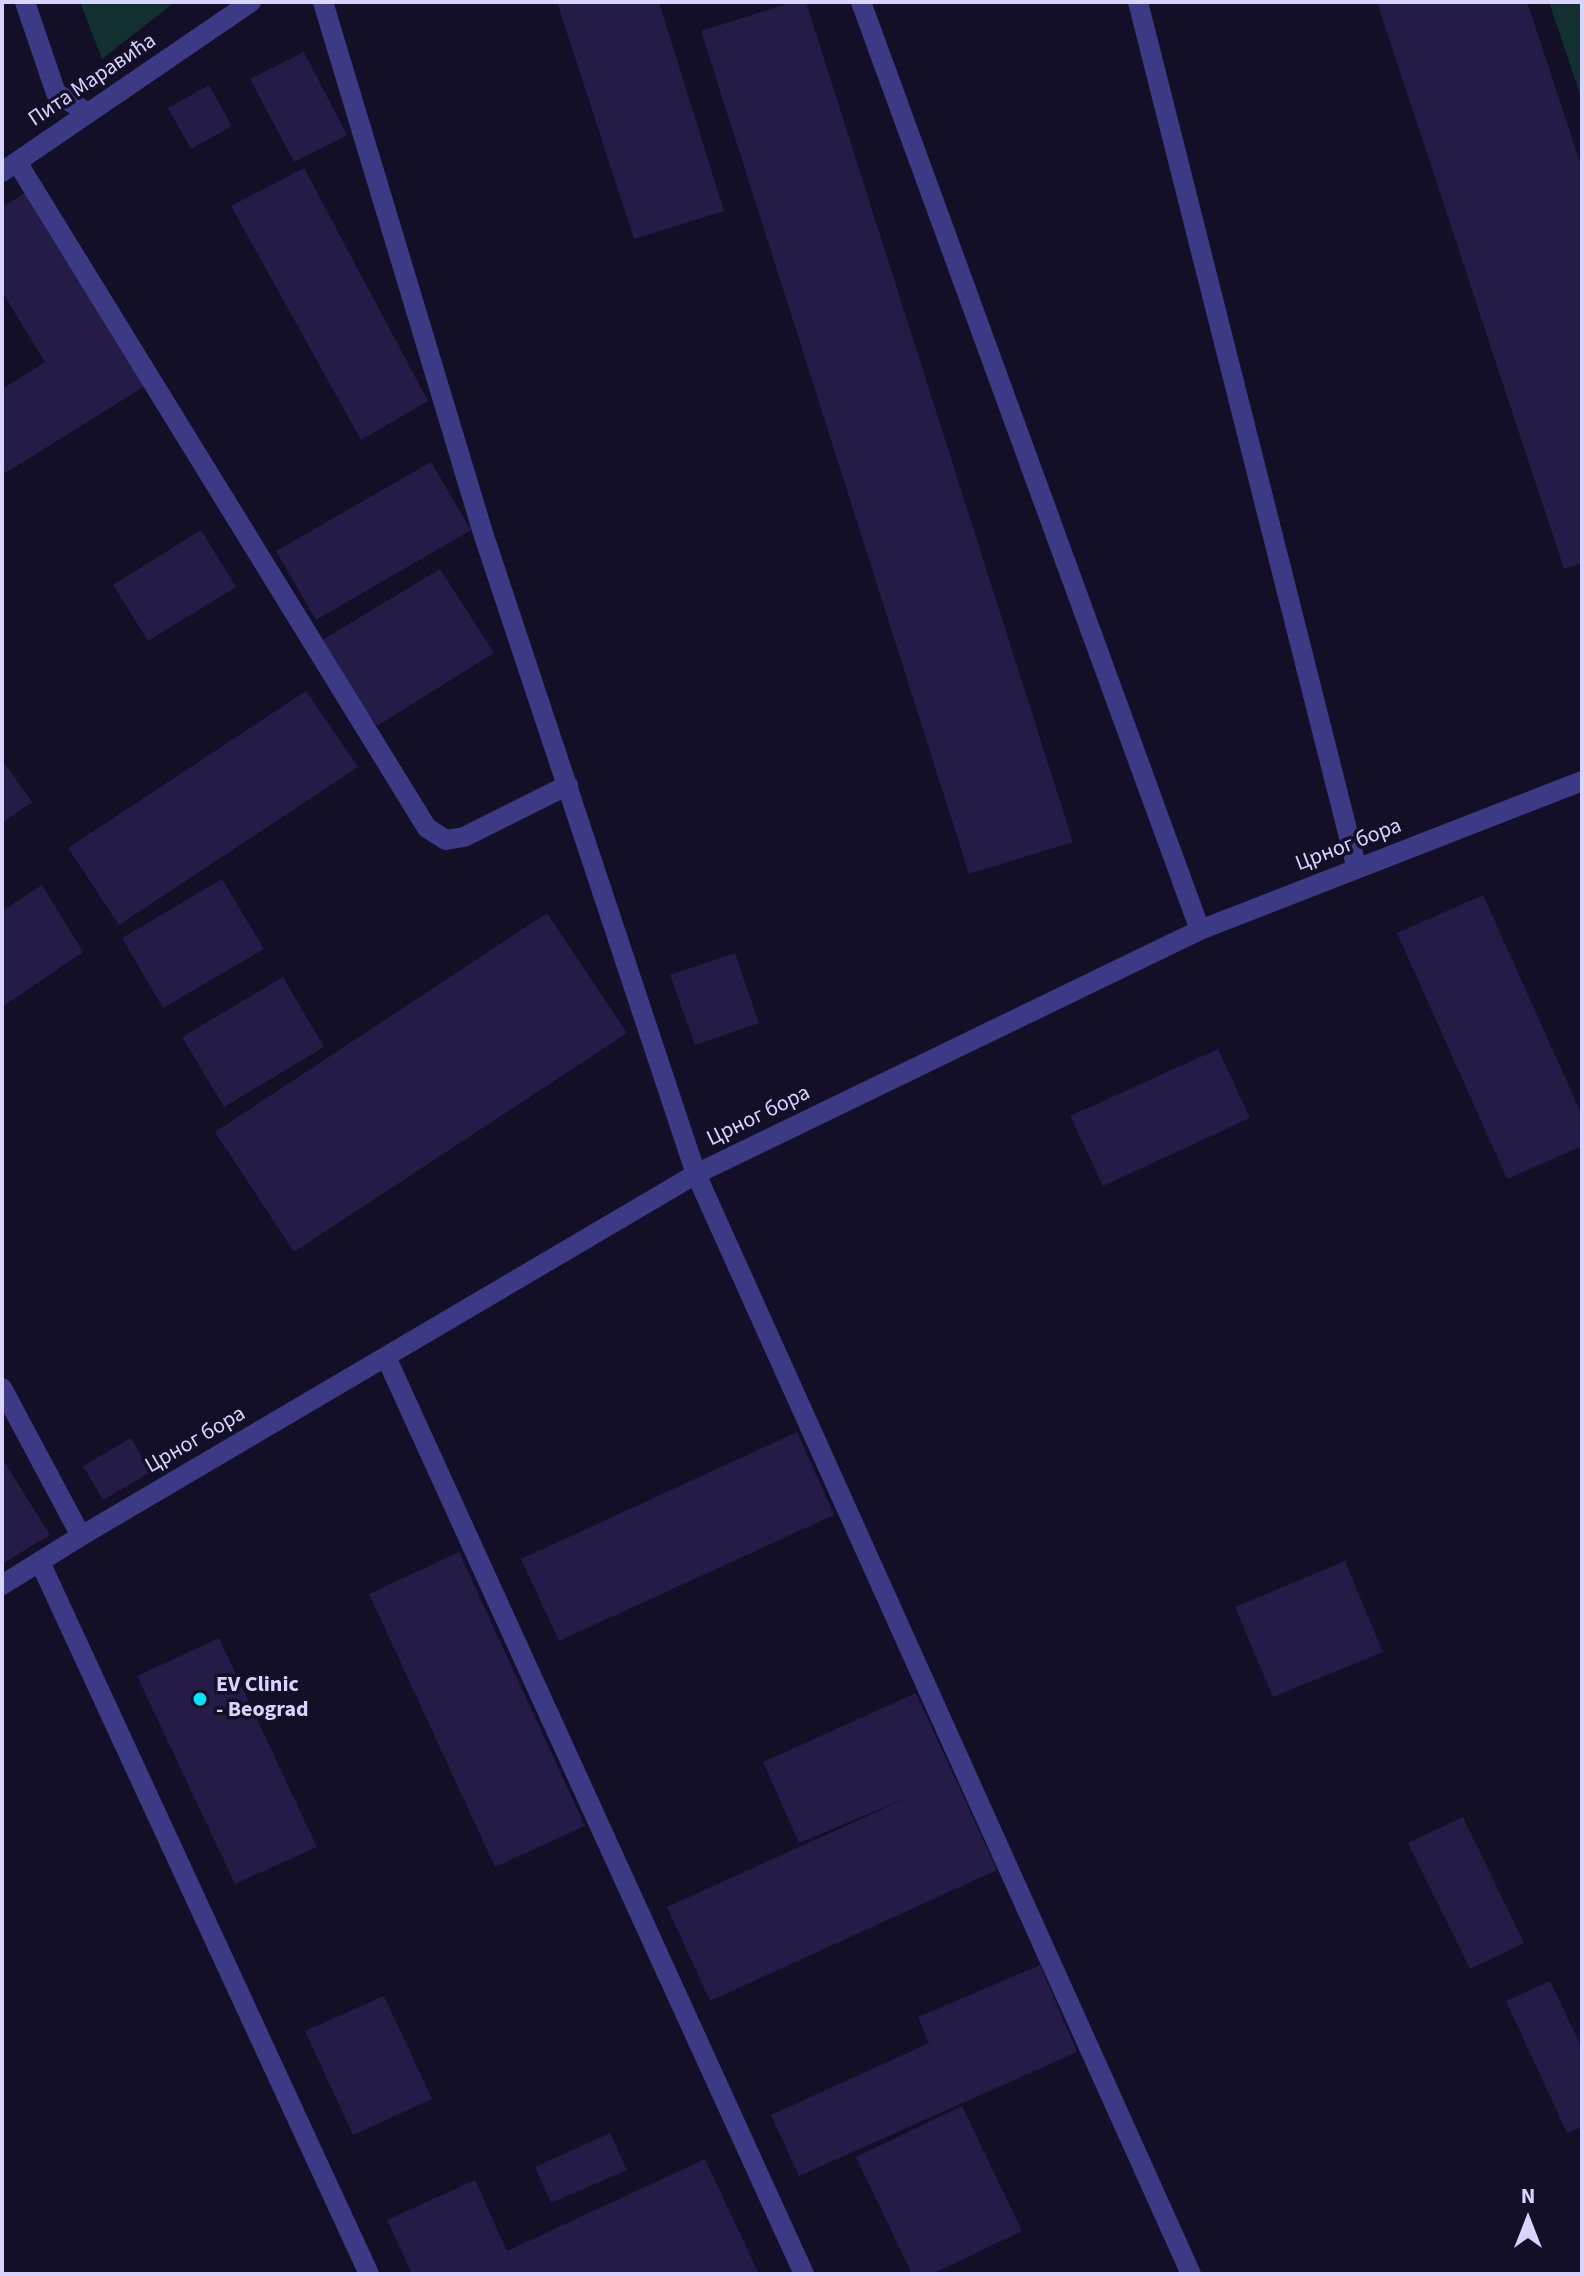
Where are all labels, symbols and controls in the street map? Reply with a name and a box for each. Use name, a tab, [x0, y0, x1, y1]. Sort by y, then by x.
street label: Пита Маравића	[24, 29, 162, 133]
street label: Црног бора	[1292, 814, 1406, 878]
street label: Црног бора	[703, 1081, 815, 1153]
street label: Црног бора	[141, 1402, 251, 1480]
place label: EV Clinic - Beograd	[216, 1673, 309, 1724]
marker: EV Clinic - Beograd	[191, 1690, 209, 1708]
north arrow	[1488, 2180, 1568, 2260]
text: N	[1521, 2180, 1535, 2212]

